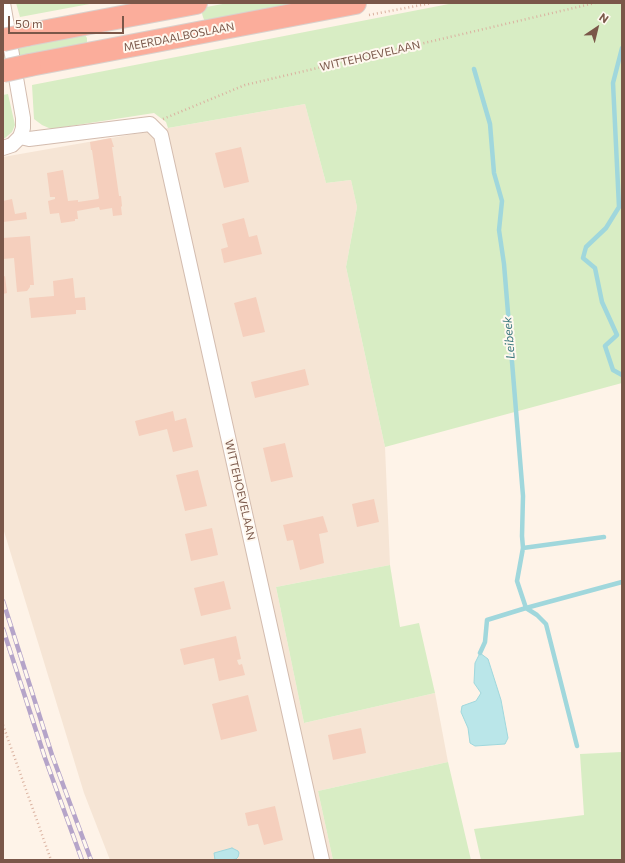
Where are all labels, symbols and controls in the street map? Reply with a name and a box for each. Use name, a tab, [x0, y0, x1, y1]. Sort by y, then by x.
scale bar	[10, 8, 126, 34]
north arrow	[577, 8, 617, 48]
text: N	[597, 10, 611, 25]
text: 50 m	[15, 16, 43, 30]
street label: MEERDAALBOSLAAN	[123, 20, 235, 54]
street label: WITTEHOEVELAAN	[319, 38, 421, 74]
water label: Leibeek	[500, 316, 518, 360]
street label: WITTEHOEVELAAN	[222, 439, 258, 541]

